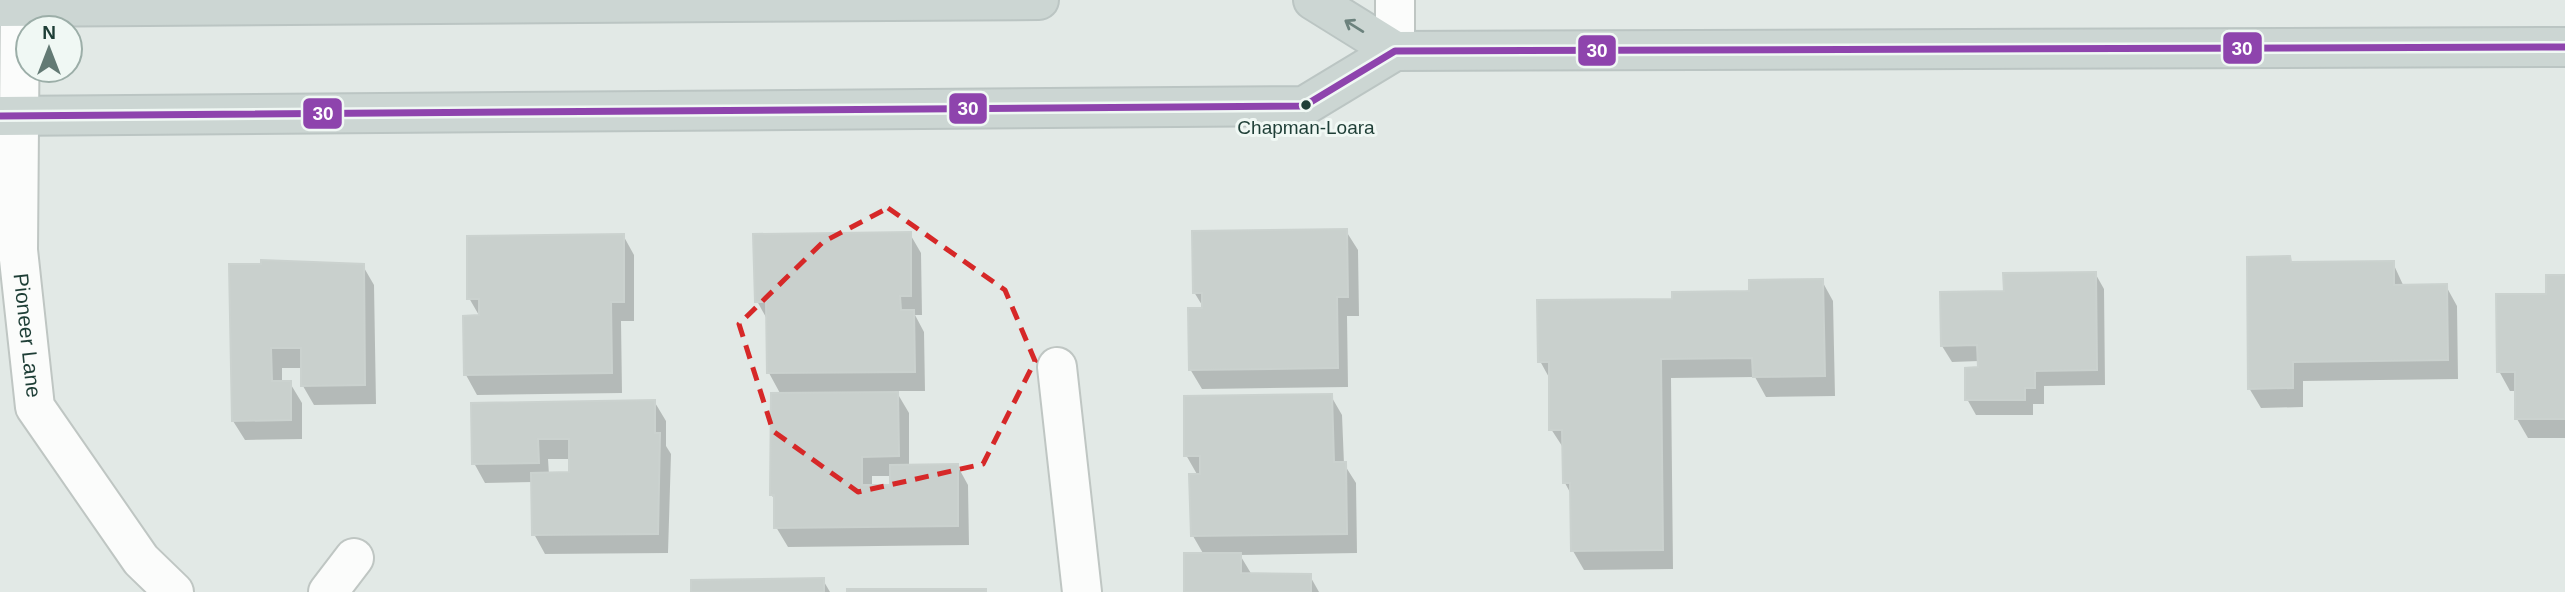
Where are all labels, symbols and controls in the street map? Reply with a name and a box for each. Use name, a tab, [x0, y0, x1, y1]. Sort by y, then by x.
north arrow	[14, 14, 84, 84]
one-way arrow	[1345, 18, 1365, 32]
text: N	[42, 22, 56, 43]
line badge: 30	[2222, 31, 2263, 65]
line badge: 30	[1577, 34, 1617, 67]
text: 30	[2231, 38, 2253, 59]
text: 30	[1586, 40, 1608, 61]
line badge: 30	[948, 92, 988, 125]
line badge: 30	[302, 97, 343, 130]
text: 30	[957, 98, 979, 119]
marker: Chapman-Loara	[1299, 98, 1313, 112]
text: 30	[312, 103, 334, 124]
place label: Chapman-Loara	[1237, 117, 1375, 138]
street label: Pioneer Lane	[10, 272, 46, 399]

